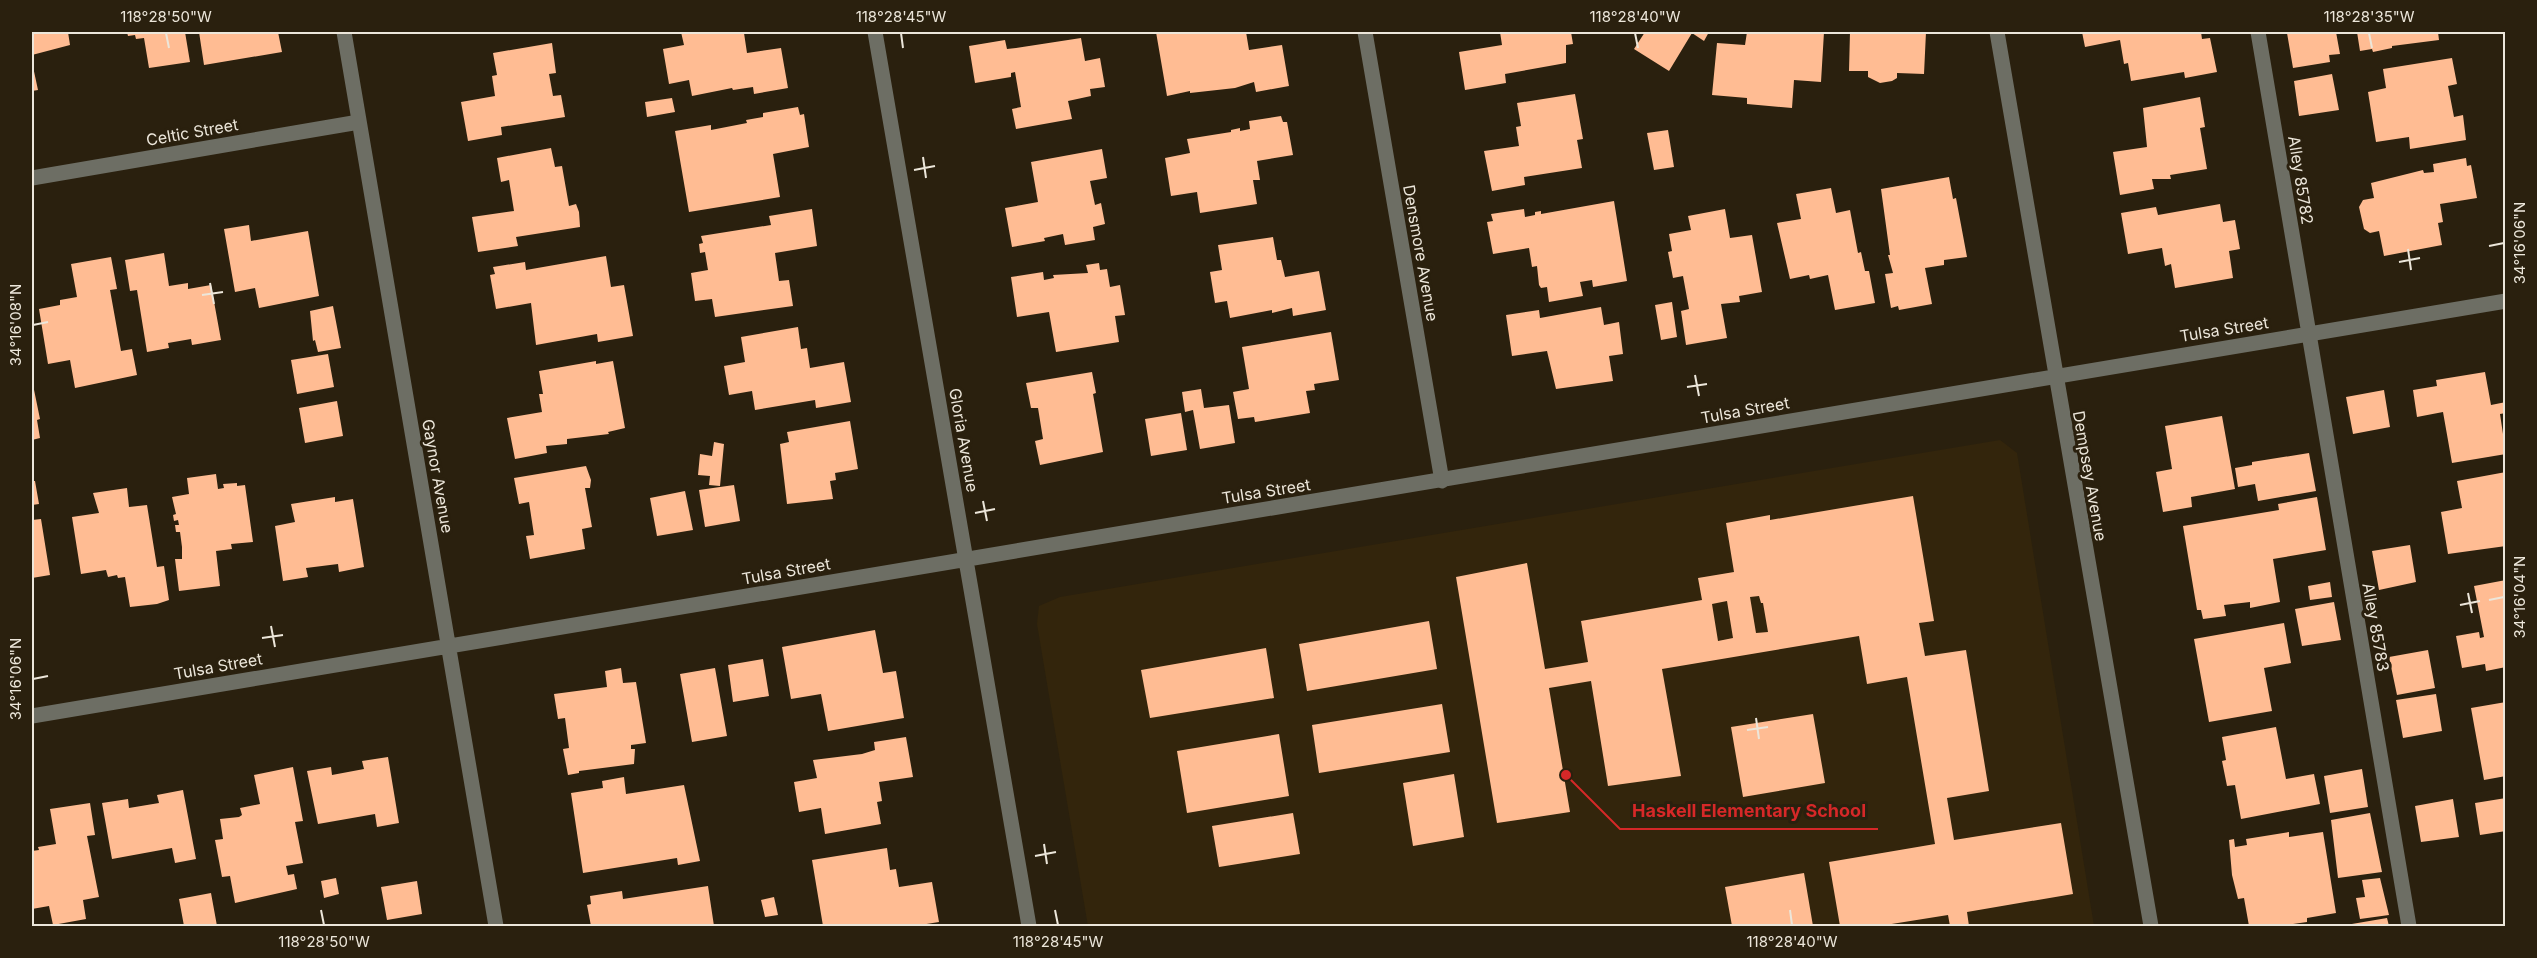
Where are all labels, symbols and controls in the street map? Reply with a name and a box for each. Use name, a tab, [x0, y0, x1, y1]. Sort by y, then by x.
text: 118°28'50"W	[120, 7, 212, 26]
text: 118°28'45"W	[856, 7, 947, 26]
text: 118°28'40"W	[1589, 7, 1681, 26]
text: 118°28'35"W	[2323, 7, 2415, 26]
street label: Celtic Street	[144, 114, 240, 150]
street label: Alley 85782	[2284, 134, 2318, 226]
street label: Densmore Avenue	[1399, 183, 1443, 323]
text: 34°16'06"N	[2510, 202, 2529, 284]
text: 34°16'08"N	[6, 284, 25, 366]
street label: Tulsa Street	[2178, 312, 2270, 346]
street label: Gloria Avenue	[945, 386, 983, 494]
street label: Tulsa Street	[1699, 392, 1791, 428]
street label: Dempsey Avenue	[2069, 409, 2111, 543]
street label: Gaynor Avenue	[418, 417, 458, 535]
street label: Tulsa Street	[1220, 474, 1312, 508]
street label: Tulsa Street	[740, 553, 832, 589]
text: 34°16'04"N	[2510, 556, 2529, 638]
street label: Alley 85783	[2358, 581, 2394, 673]
text: 34°16'06"N	[6, 638, 25, 720]
street label: Tulsa Street	[172, 648, 264, 684]
callout: Haskell Elementary School	[1620, 793, 1878, 829]
text: Haskell Elementary School	[1632, 800, 1866, 821]
text: 118°28'50"W	[278, 932, 370, 951]
text: 118°28'45"W	[1013, 932, 1104, 951]
text: 118°28'40"W	[1746, 932, 1838, 951]

